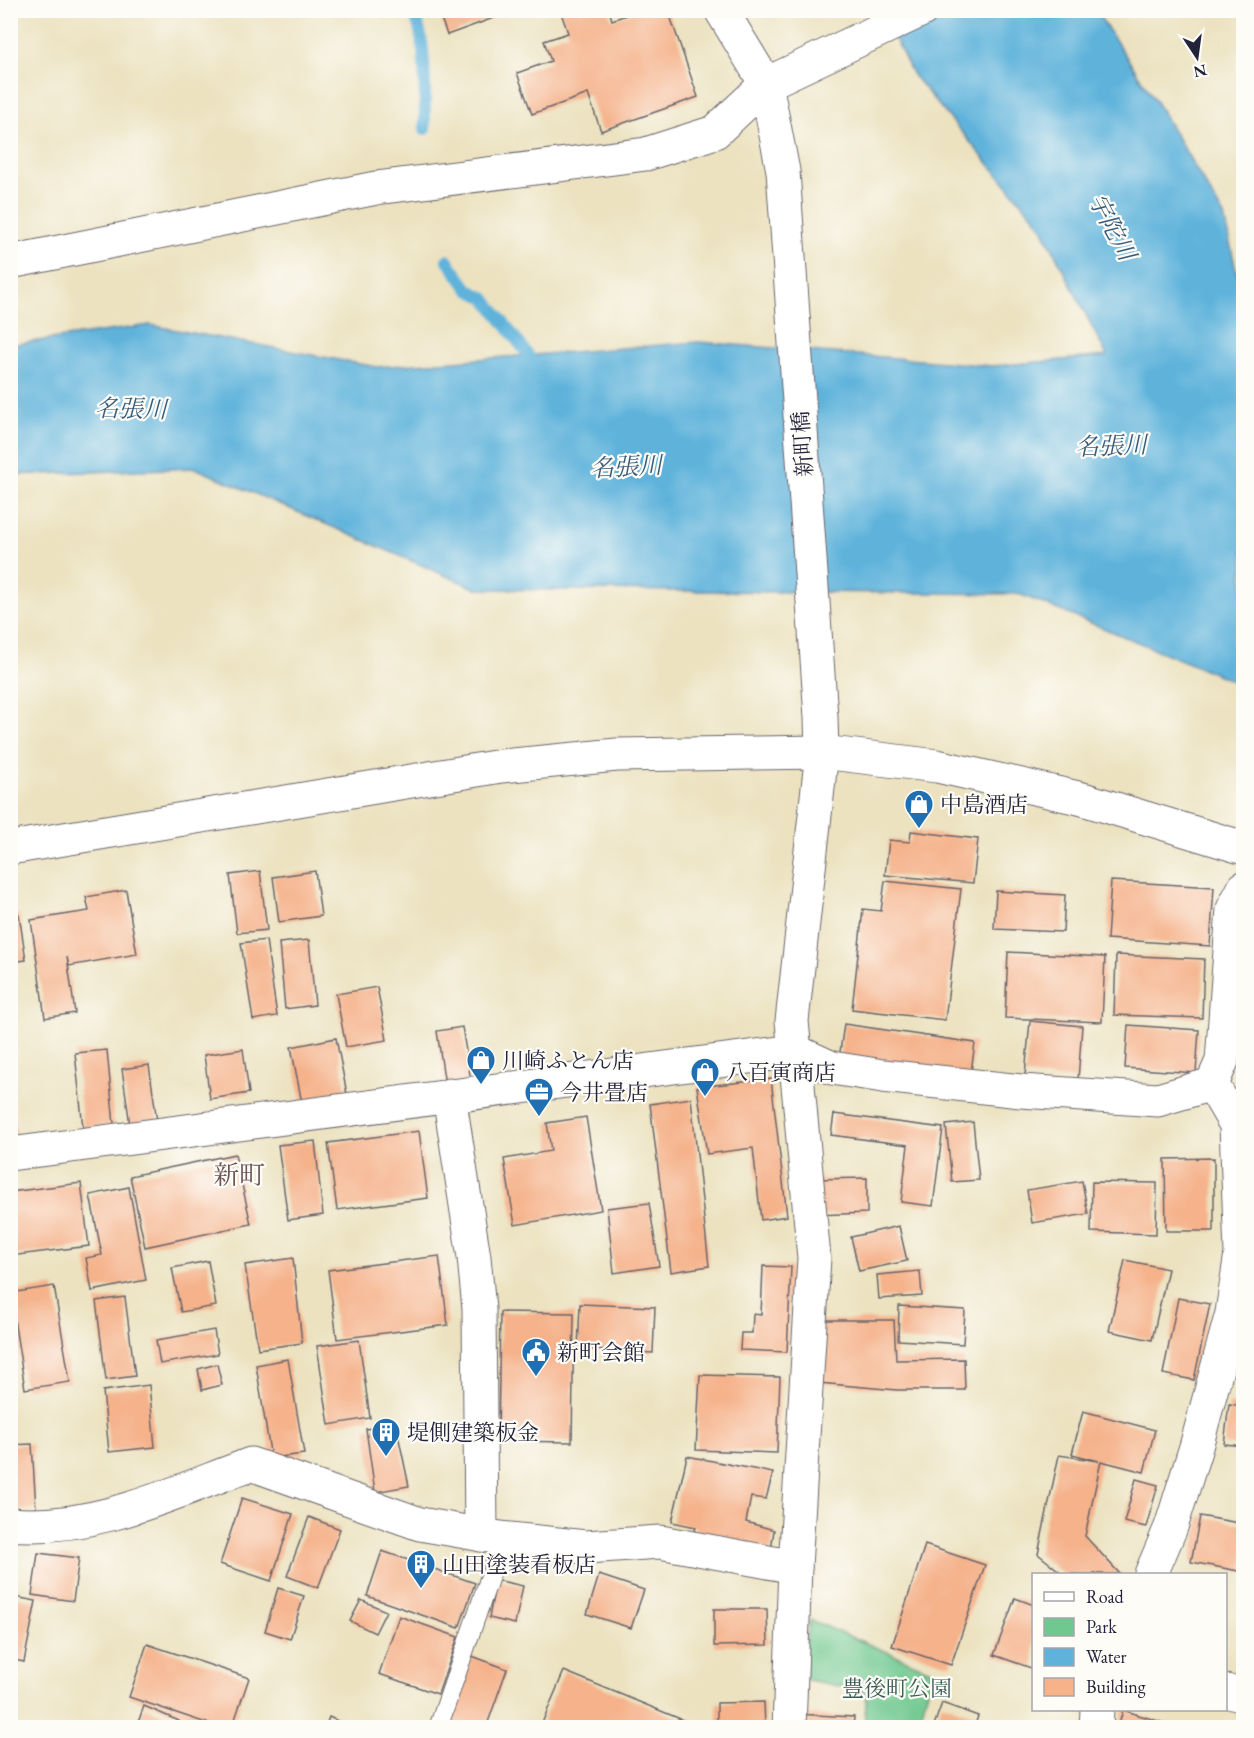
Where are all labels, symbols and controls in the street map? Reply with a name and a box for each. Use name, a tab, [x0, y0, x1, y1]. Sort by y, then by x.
north arrow	[1167, 27, 1227, 87]
text: N	[1192, 59, 1209, 83]
water label: 宇陀川	[1082, 188, 1144, 268]
water label: 名張川	[95, 392, 170, 425]
street label: 新町橋	[786, 410, 819, 478]
water label: 名張川	[1074, 429, 1150, 462]
water label: 名張川	[589, 449, 666, 484]
shop icon: 中島酒店	[903, 788, 935, 830]
place label: 中島酒店	[940, 790, 1028, 819]
shop icon: 川崎ふとん店	[465, 1044, 497, 1086]
place label: 川崎ふとん店	[502, 1046, 634, 1075]
shop icon: 八百寅商店	[689, 1056, 721, 1098]
place label: 八百寅商店	[726, 1058, 836, 1087]
office icon: 今井畳店	[523, 1076, 555, 1118]
place label: 今井畳店	[560, 1078, 648, 1107]
district label: 新町	[213, 1158, 265, 1192]
public building icon: 新町会館	[520, 1336, 552, 1378]
place label: 新町会館	[557, 1338, 645, 1367]
building icon: 堤側建築板金	[370, 1416, 402, 1458]
place label: 堤側建築板金	[407, 1418, 539, 1447]
building icon: 山田塗装看板店	[405, 1548, 437, 1590]
place label: 山田塗装看板店	[442, 1550, 596, 1579]
legend	[1032, 1573, 1227, 1711]
text: Road	[1086, 1585, 1125, 1608]
text: Park	[1086, 1615, 1117, 1638]
text: Water	[1086, 1645, 1127, 1668]
park label: 豊後町公園	[842, 1674, 952, 1703]
text: Building	[1086, 1675, 1146, 1698]

